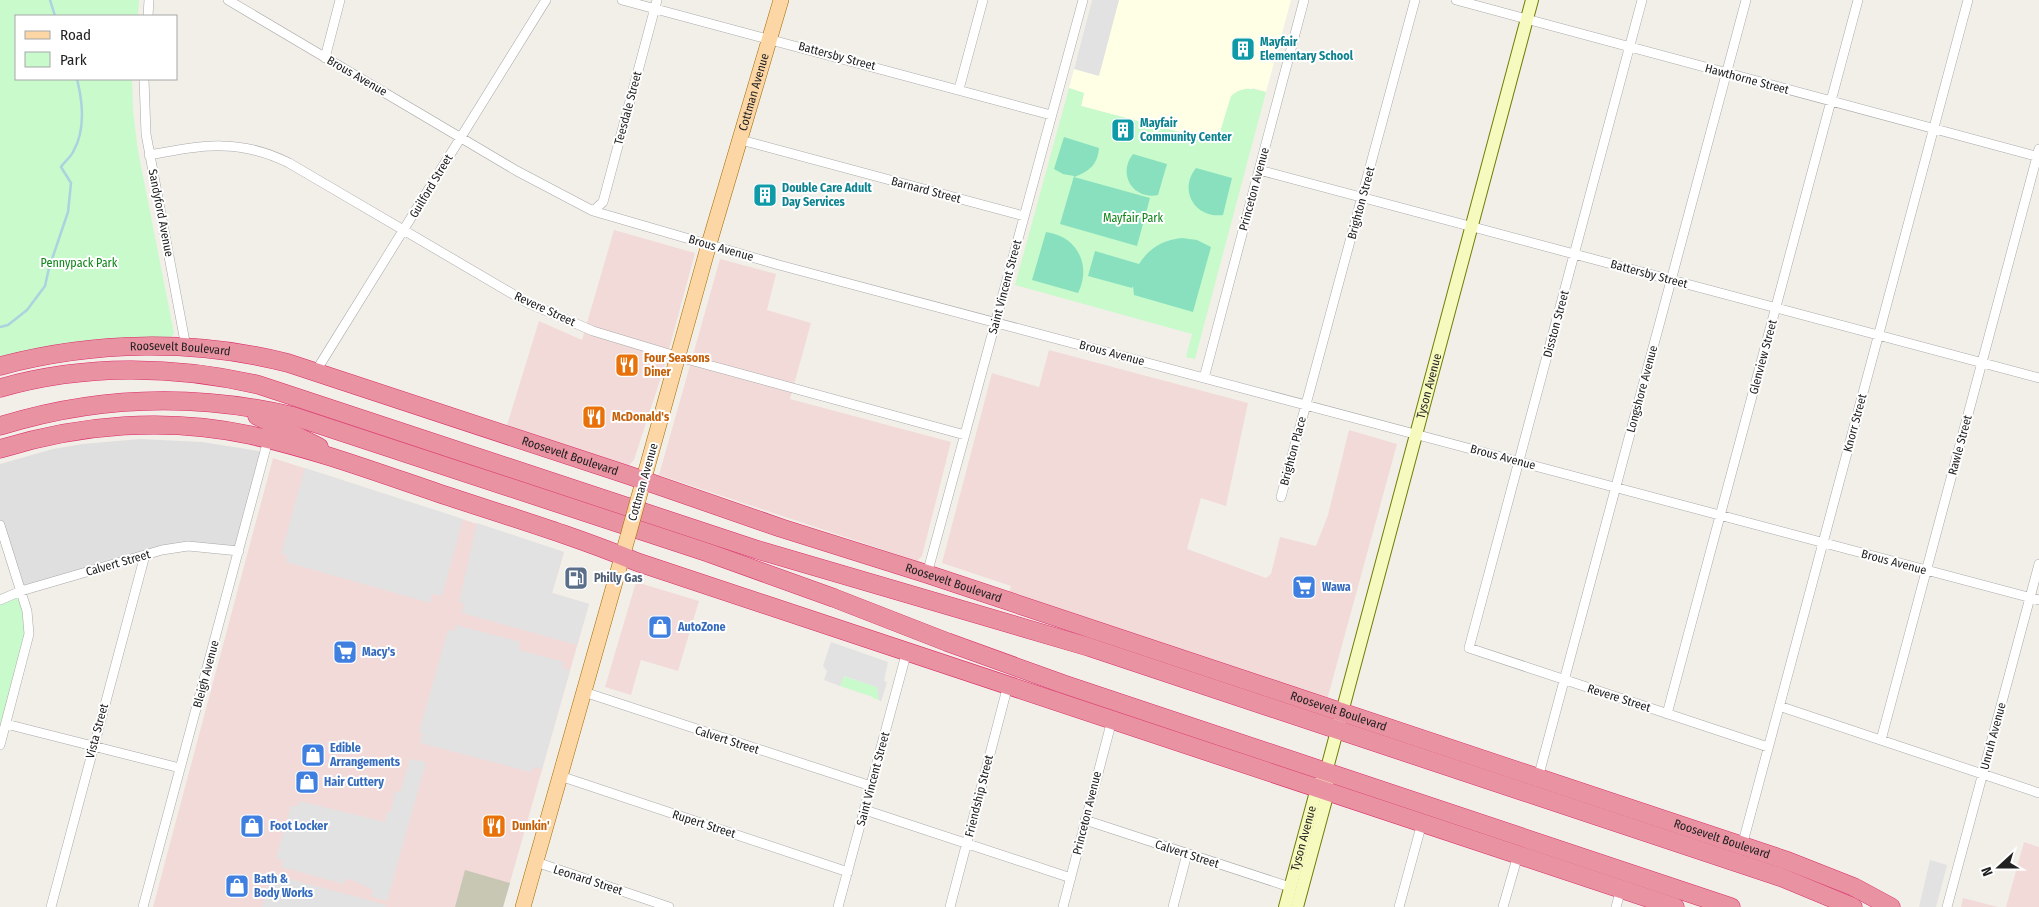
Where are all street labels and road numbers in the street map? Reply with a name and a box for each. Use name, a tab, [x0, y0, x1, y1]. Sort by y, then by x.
street label: Battersby Street	[797, 39, 877, 73]
street label: Cottman Avenue	[736, 52, 772, 133]
street label: Brous Avenue	[324, 53, 390, 99]
street label: Hawthorne Street	[1704, 61, 1791, 97]
street label: Teesdale Street	[611, 70, 645, 146]
street label: Princeton Avenue	[1236, 146, 1272, 232]
street label: Guilford Street	[407, 152, 456, 220]
street label: Brighton Street	[1345, 165, 1377, 241]
street label: Sandyford Avenue	[146, 168, 176, 258]
street label: Barnard Street	[890, 174, 962, 206]
street label: Brous Avenue	[687, 232, 755, 264]
street label: Saint Vincent Street	[986, 238, 1024, 336]
street label: Battersby Street	[1609, 257, 1689, 291]
street label: Revere Street	[512, 289, 578, 329]
street label: Disston Street	[1540, 289, 1572, 359]
street label: Glenview Street	[1746, 318, 1780, 396]
street label: Brous Avenue	[1078, 338, 1146, 368]
street label: Roosevelt Boulevard	[130, 339, 231, 359]
street label: Longshore Avenue	[1624, 344, 1660, 434]
street label: Tyson Avenue	[1414, 352, 1444, 420]
street label: Knorr Street	[1841, 392, 1870, 454]
street label: Rawle Street	[1945, 413, 1975, 476]
street label: Brighton Place	[1277, 415, 1309, 487]
street label: Roosevelt Boulevard	[520, 433, 620, 478]
street label: Cottman Avenue	[625, 441, 661, 523]
street label: Brous Avenue	[1469, 442, 1537, 472]
street label: Calvert Street	[84, 547, 152, 579]
street label: Brous Avenue	[1860, 547, 1928, 577]
street label: Roosevelt Boulevard	[904, 561, 1004, 605]
street label: Bleigh Avenue	[190, 639, 222, 709]
street label: Revere Street	[1586, 681, 1652, 715]
street label: Roosevelt Boulevard	[1289, 689, 1389, 734]
street label: Unruh Avenue	[1977, 701, 2009, 771]
street label: Vista Street	[83, 702, 111, 760]
street label: Calvert Street	[693, 723, 761, 757]
street label: Saint Vincent Street	[854, 730, 892, 828]
street label: Friendship Street	[962, 754, 996, 838]
street label: Princeton Avenue	[1070, 770, 1104, 856]
street label: Tyson Avenue	[1288, 804, 1319, 873]
street label: Rupert Street	[671, 807, 737, 841]
street label: Roosevelt Boulevard	[1672, 816, 1772, 862]
street label: Calvert Street	[1153, 837, 1221, 871]
street label: Leonard Street	[552, 862, 625, 898]

